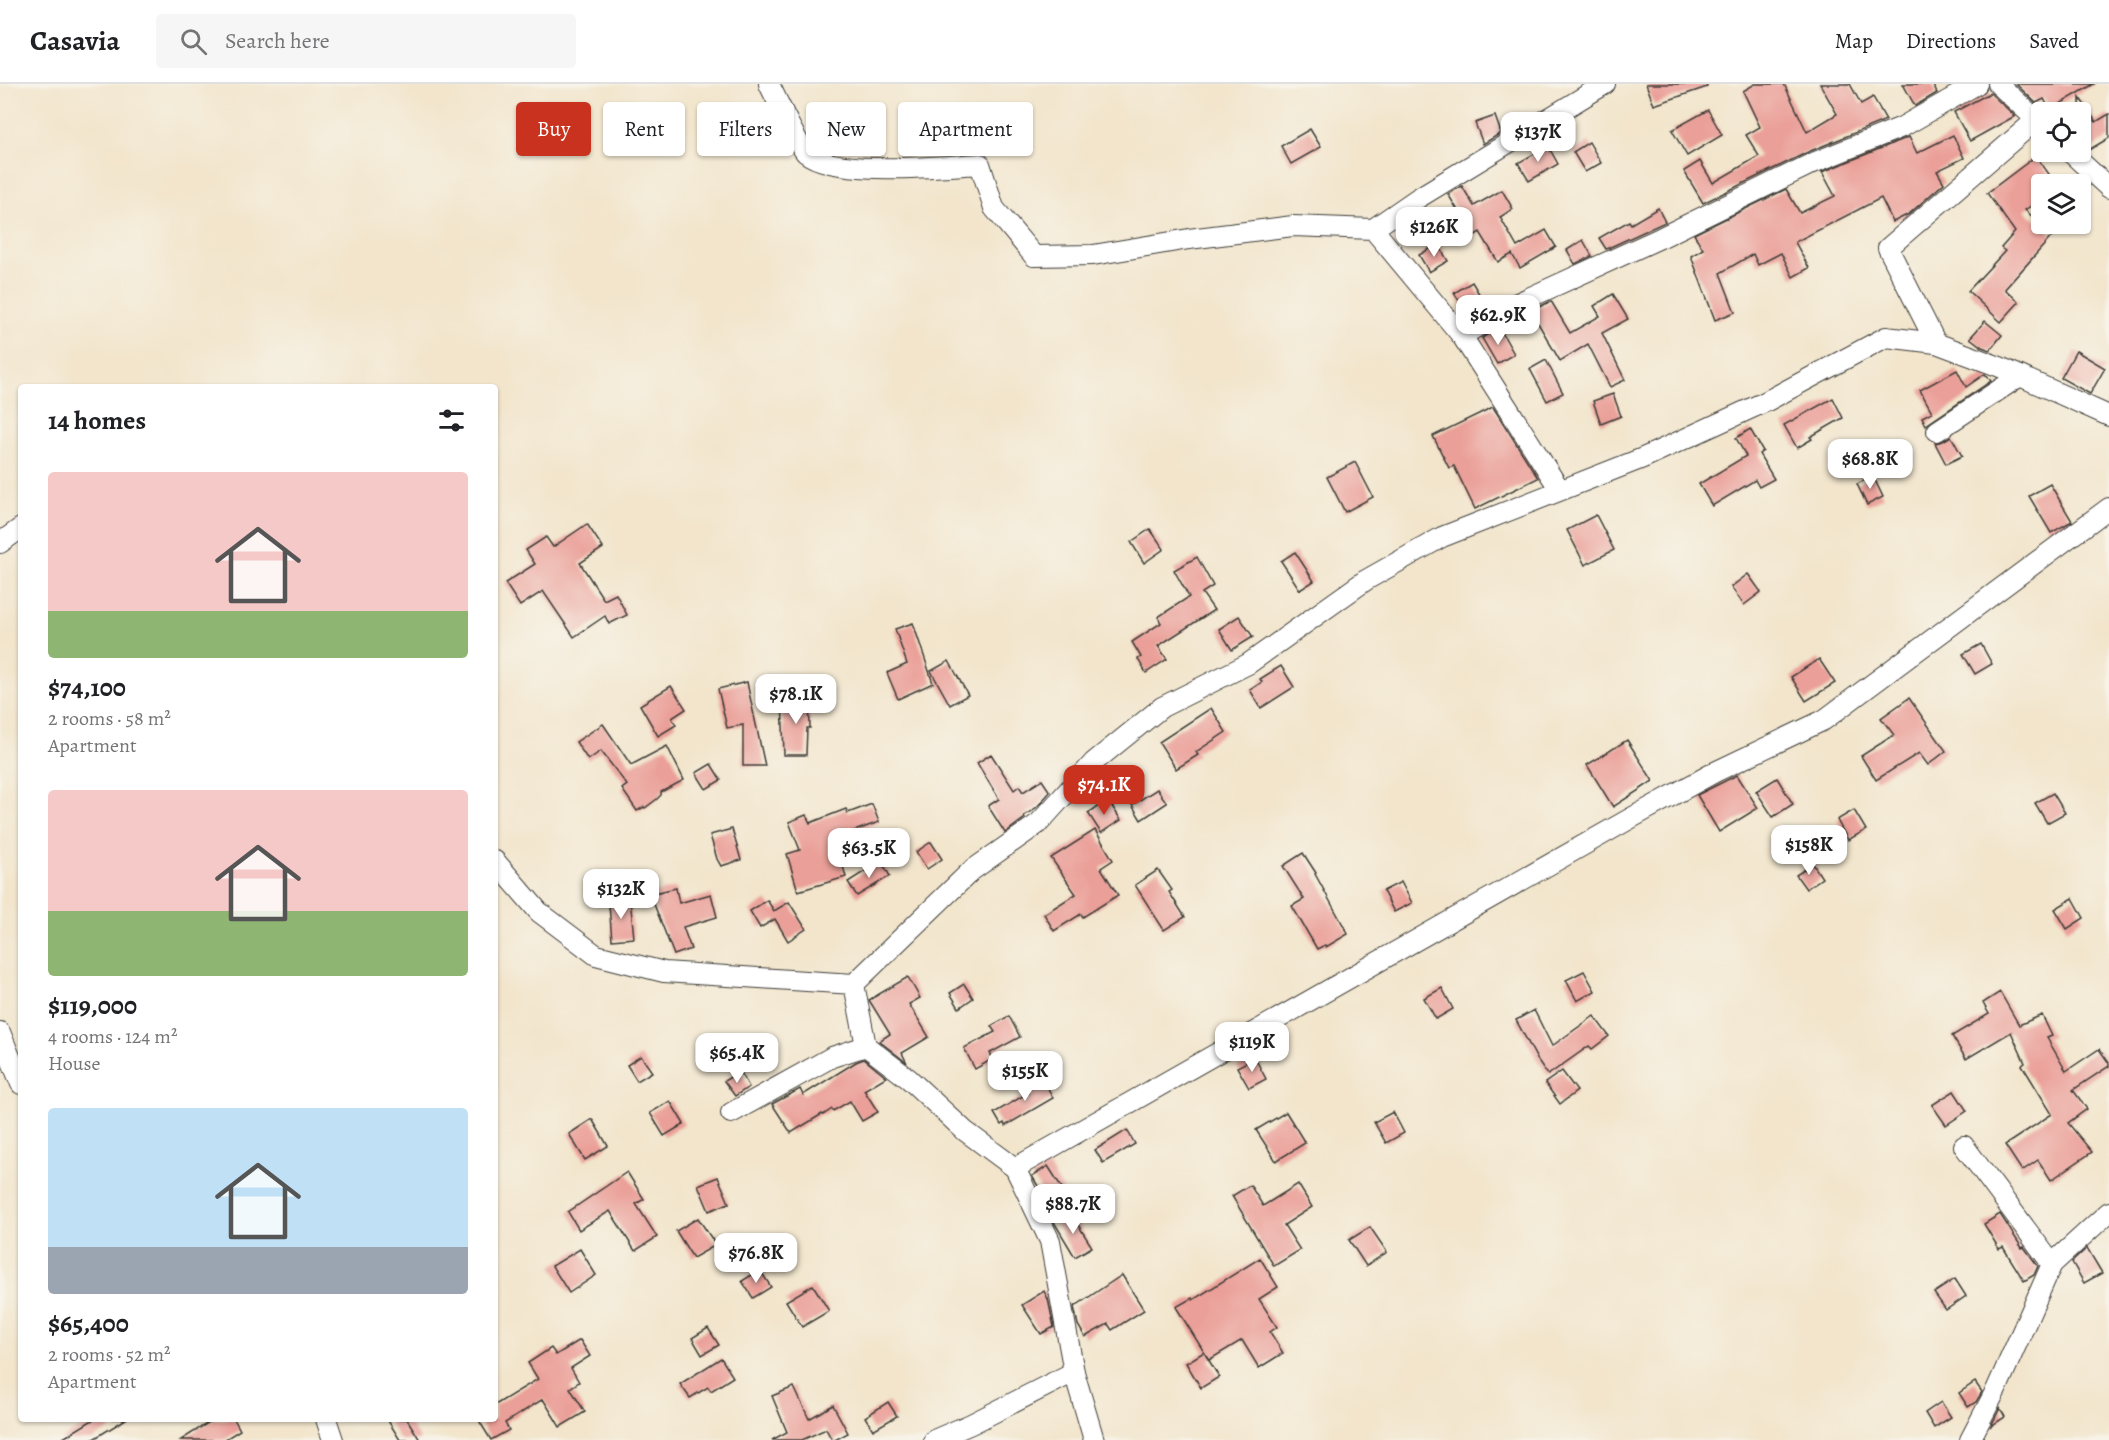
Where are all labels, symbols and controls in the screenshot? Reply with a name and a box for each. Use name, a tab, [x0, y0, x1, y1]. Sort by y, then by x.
search box	[156, 14, 576, 68]
text: Casavia	[30, 22, 120, 60]
icon: search	[177, 25, 210, 58]
text: Search here	[225, 26, 330, 56]
text: Map	[1835, 27, 1873, 55]
text: Directions	[1906, 27, 1996, 55]
text: Saved	[2029, 27, 2079, 55]
chip: Buy	[516, 102, 591, 156]
chip: Rent	[603, 102, 685, 156]
chip: Filters	[697, 102, 794, 156]
chip: New	[806, 102, 886, 156]
chip: Apartment	[898, 102, 1033, 156]
map controls	[2031, 102, 2091, 234]
button: locate	[2031, 102, 2091, 162]
pin: $137K	[1496, 112, 1580, 163]
text: $137K	[1515, 118, 1561, 145]
button: layers	[2031, 174, 2091, 234]
pin: $126K	[1392, 207, 1476, 258]
text: $126K	[1410, 213, 1458, 240]
pin: $62.9K	[1449, 295, 1547, 346]
text: $62.9K	[1470, 301, 1526, 328]
text: 14 homes	[48, 403, 146, 438]
icon: filters	[435, 404, 468, 437]
pin: $68.8K	[1821, 439, 1919, 490]
text: $68.8K	[1842, 445, 1898, 472]
icon: home	[204, 511, 312, 619]
text: $74,100	[48, 670, 126, 705]
pin: $78.1K	[747, 674, 845, 725]
text: $78.1K	[769, 680, 823, 707]
text: 2 rooms · 58 m²	[48, 705, 171, 732]
text: Apartment	[48, 732, 137, 759]
pin: $74.1K	[1055, 765, 1153, 816]
text: $74.1K	[1077, 771, 1131, 798]
pin: $158K	[1767, 825, 1851, 876]
pin: $63.5K	[820, 828, 918, 879]
icon: home	[204, 829, 312, 937]
text: $158K	[1785, 831, 1833, 858]
text: $63.5K	[842, 834, 896, 861]
pin: $132K	[579, 869, 663, 920]
text: $132K	[597, 875, 645, 902]
text: $119,000	[48, 988, 137, 1023]
pin: $119K	[1210, 1022, 1294, 1073]
text: 4 rooms · 124 m²	[48, 1023, 178, 1050]
text: $119K	[1229, 1028, 1275, 1055]
pin: $65.4K	[688, 1033, 786, 1084]
text: $65.4K	[709, 1039, 765, 1066]
text: House	[48, 1050, 100, 1077]
pin: $155K	[983, 1051, 1067, 1102]
text: $155K	[1002, 1057, 1048, 1084]
icon: home	[204, 1147, 312, 1255]
pin: $88.7K	[1024, 1184, 1122, 1235]
text: $88.7K	[1045, 1190, 1101, 1217]
pin: $76.8K	[707, 1233, 805, 1284]
text: $76.8K	[728, 1239, 784, 1266]
text: $65,400	[48, 1306, 129, 1341]
text: 2 rooms · 52 m²	[48, 1341, 171, 1368]
text: Apartment	[48, 1368, 137, 1395]

